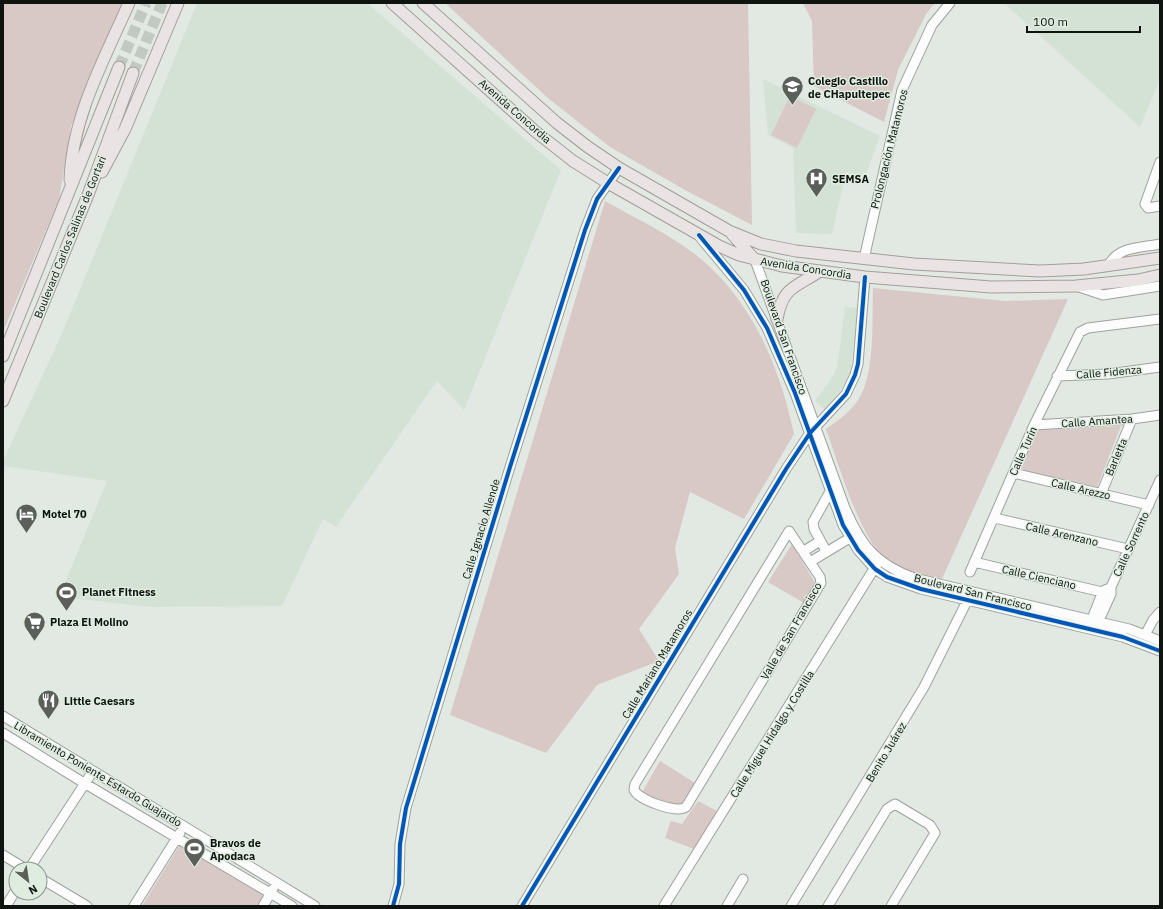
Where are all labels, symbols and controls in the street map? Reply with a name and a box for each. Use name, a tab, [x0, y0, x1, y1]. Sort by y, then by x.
scale bar	[1027, 8, 1140, 34]
text: 100 m	[1033, 14, 1068, 29]
school or university icon: Colegio Castillo de CHapultepec	[780, 74, 806, 107]
place label: Colegio Castillo de CHapultepec	[808, 74, 891, 101]
street label: Avenida Concordia	[476, 76, 554, 147]
street label: Prolongación Matamoros	[867, 88, 911, 210]
street label: Boulevard Carlos Salinas de Gortari	[31, 154, 109, 320]
hospital icon: SEMSA	[804, 166, 830, 199]
place label: SEMSA	[832, 172, 869, 186]
street label: Avenida Concordia	[760, 254, 853, 282]
street label: Boulevard San Francisco	[758, 277, 810, 397]
street label: Calle Fidenza	[1076, 362, 1143, 382]
street label: Calle Amantea	[1061, 412, 1133, 430]
street label: Calle Turín	[1006, 424, 1040, 478]
street label: Barletta	[1102, 436, 1130, 478]
street label: Calle Arezzo	[1050, 475, 1112, 503]
street label: Calle Ignacio Allende	[459, 477, 503, 581]
hotel icon: Motel 70	[14, 501, 40, 534]
place label: Motel 70	[42, 507, 87, 521]
street label: Calle Sorrento	[1110, 509, 1152, 579]
street label: Calle Arenzano	[1024, 519, 1100, 549]
street label: Calle Cienciano	[1001, 562, 1077, 592]
street label: Boulevard San Francisco	[913, 571, 1033, 613]
sports icon: Planet Fitness	[53, 579, 79, 612]
street label: Valle de San Francisco	[757, 580, 825, 682]
place label: Planet Fitness	[82, 585, 156, 599]
street label: Calle Mariano Matamoros	[619, 607, 695, 721]
supermarket icon: Plaza El Molino	[21, 609, 47, 642]
place label: Plaza El Molino	[50, 615, 128, 629]
street label: Calle Miguel Hidalgo y Costilla	[727, 668, 817, 800]
restaurant icon: Little Caesars	[36, 688, 62, 721]
place label: Little Caesars	[64, 694, 135, 708]
street label: Libramiento Poniente Estardo Guajardo	[11, 718, 185, 830]
street label: Benito Juárez	[863, 719, 909, 785]
sports icon: Bravos de Apodaca	[181, 836, 207, 869]
place label: Bravos de Apodaca	[210, 836, 261, 863]
north arrow	[8, 861, 48, 901]
text: N	[26, 882, 40, 898]

